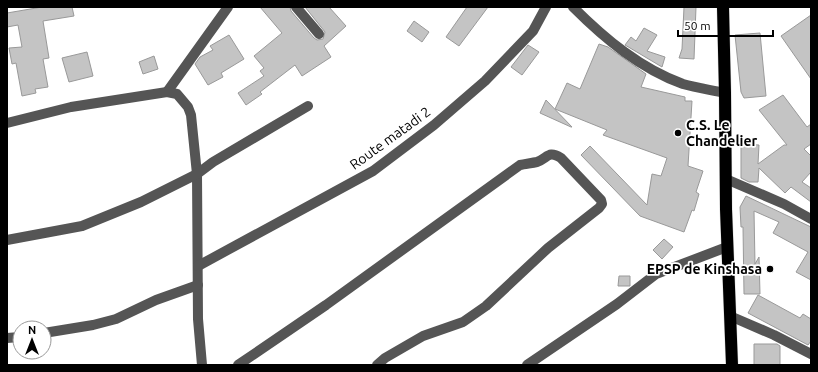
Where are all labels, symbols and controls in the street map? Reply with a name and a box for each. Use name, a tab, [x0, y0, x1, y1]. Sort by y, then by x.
scale bar	[678, 12, 773, 38]
text: 50 m	[684, 19, 711, 32]
street label: Route matadi 2	[346, 103, 434, 173]
place label: C.S. Le Chandelier	[686, 117, 758, 149]
marker: C.S. Le Chandelier	[673, 128, 683, 138]
place label: EPSP de Kinshasa	[647, 261, 762, 277]
marker: EPSP de Kinshasa	[765, 264, 775, 274]
north arrow	[12, 320, 52, 360]
text: N	[28, 324, 36, 336]

